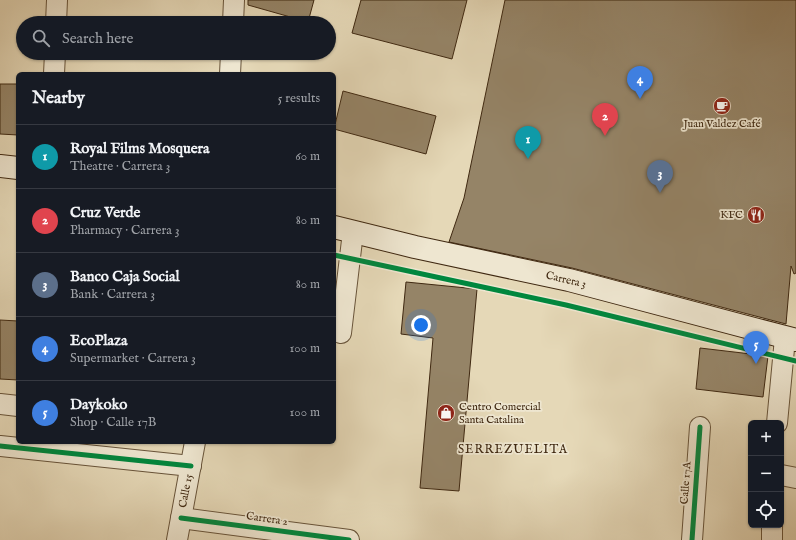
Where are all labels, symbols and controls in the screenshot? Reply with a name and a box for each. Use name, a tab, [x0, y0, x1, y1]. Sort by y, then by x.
search box	[16, 16, 336, 60]
icon: search	[30, 27, 52, 49]
text: Search here	[62, 29, 133, 48]
pin: 4	[627, 66, 653, 99]
text: Nearby	[32, 88, 85, 109]
text: 5 results	[278, 90, 320, 107]
cafe icon: Juan Valdez Café	[712, 96, 732, 116]
pin: 2	[592, 103, 618, 136]
place label: Juan Valdez Café	[681, 117, 761, 131]
pin: 1	[515, 126, 541, 159]
text: Royal Films Mosquera	[70, 139, 210, 158]
text: 1	[43, 148, 47, 165]
text: 60 m	[295, 148, 320, 165]
text: Theatre · Carrera 3	[70, 158, 170, 175]
pin: 3	[647, 160, 673, 193]
text: Cruz Verde	[70, 203, 141, 222]
restaurant icon: KFC	[746, 205, 766, 225]
place label: KFC	[720, 208, 743, 222]
text: 2	[42, 212, 48, 229]
text: 80 m	[296, 212, 320, 229]
text: Pharmacy · Carrera 3	[70, 222, 180, 239]
text: Banco Caja Social	[70, 267, 180, 286]
street label: Carrera 3	[544, 269, 588, 291]
text: 3	[43, 276, 47, 293]
text: 80 m	[296, 276, 320, 293]
text: Bank · Carrera 3	[70, 286, 155, 303]
your location	[411, 315, 431, 335]
text: EcoPlaza	[70, 331, 127, 350]
pin: 5	[743, 331, 769, 364]
text: 4	[42, 340, 48, 357]
text: 100 m	[290, 340, 320, 357]
text: Supermarket · Carrera 3	[70, 350, 196, 367]
text: Daykoko	[70, 395, 127, 414]
place label: Centro Comercial Santa Catalina	[459, 400, 541, 427]
shop icon: Centro Comercial Santa Catalina	[436, 403, 456, 423]
text: 5	[43, 404, 47, 421]
text: 100 m	[290, 404, 320, 421]
text: Shop · Calle 17B	[70, 414, 156, 431]
map controls	[748, 420, 784, 528]
button: +	[748, 420, 784, 456]
district label: SERREZUELITA	[458, 442, 568, 457]
button: −	[748, 456, 784, 492]
street label: Calle 17A	[678, 461, 695, 505]
street label: Calle 15	[176, 473, 196, 509]
button: locate	[748, 492, 784, 528]
street label: Carrera 2	[245, 509, 289, 529]

